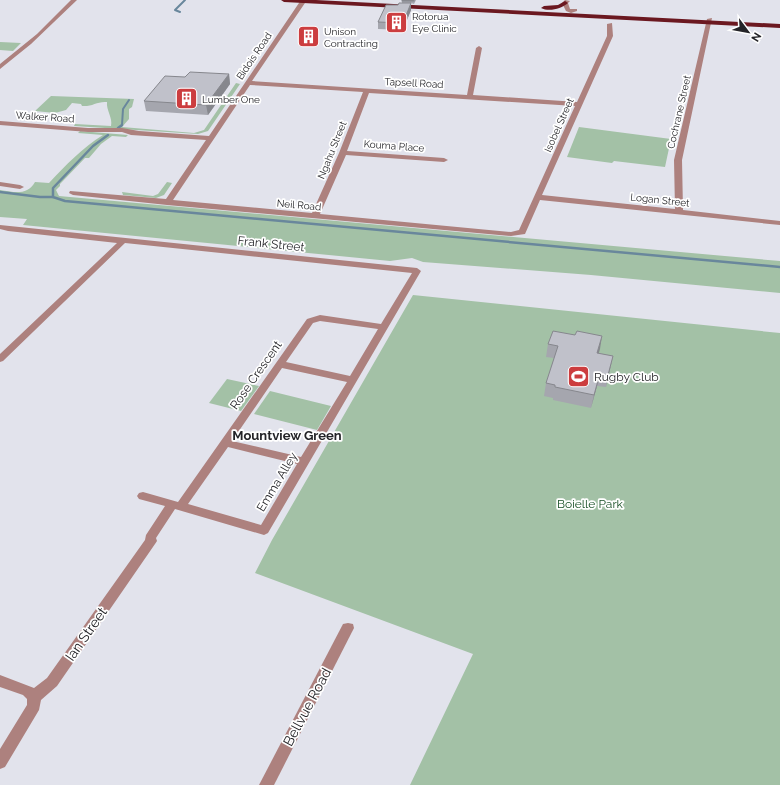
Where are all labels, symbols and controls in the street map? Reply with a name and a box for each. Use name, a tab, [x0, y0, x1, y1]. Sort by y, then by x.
building icon: Rotorua Eye Clinic	[383, 9, 409, 35]
place label: Rotorua Eye Clinic	[412, 11, 457, 34]
north arrow	[728, 12, 768, 52]
building icon: Unison Contracting	[295, 24, 321, 50]
place label: Unison Contracting	[324, 26, 378, 49]
street label: Bidois Road	[234, 30, 274, 82]
text: N	[748, 30, 764, 44]
street label: Cochrane Street	[665, 74, 693, 150]
street label: Tapsell Road	[384, 76, 444, 90]
building icon: Lumber One	[174, 86, 200, 112]
place label: Lumber One	[202, 94, 260, 105]
street label: Isobel Street	[542, 96, 576, 154]
street label: Walker Road	[15, 109, 75, 125]
street label: Ngahu Street	[315, 119, 349, 180]
street label: Kouma Place	[363, 138, 425, 154]
street label: Logan Street	[630, 191, 691, 209]
street label: Neil Road	[276, 198, 322, 212]
street label: Frank Street	[237, 234, 305, 254]
street label: Rose Crescent	[227, 338, 285, 412]
sports icon: Rugby Club	[566, 364, 592, 390]
place label: Rugby Club	[594, 370, 659, 384]
district label: Mountview Green	[232, 428, 342, 443]
street label: Emma Alley	[254, 449, 300, 514]
park label: Boielle Park	[557, 497, 624, 511]
street label: Ian Street	[62, 604, 110, 664]
street label: Bellvue Road	[280, 665, 334, 749]

